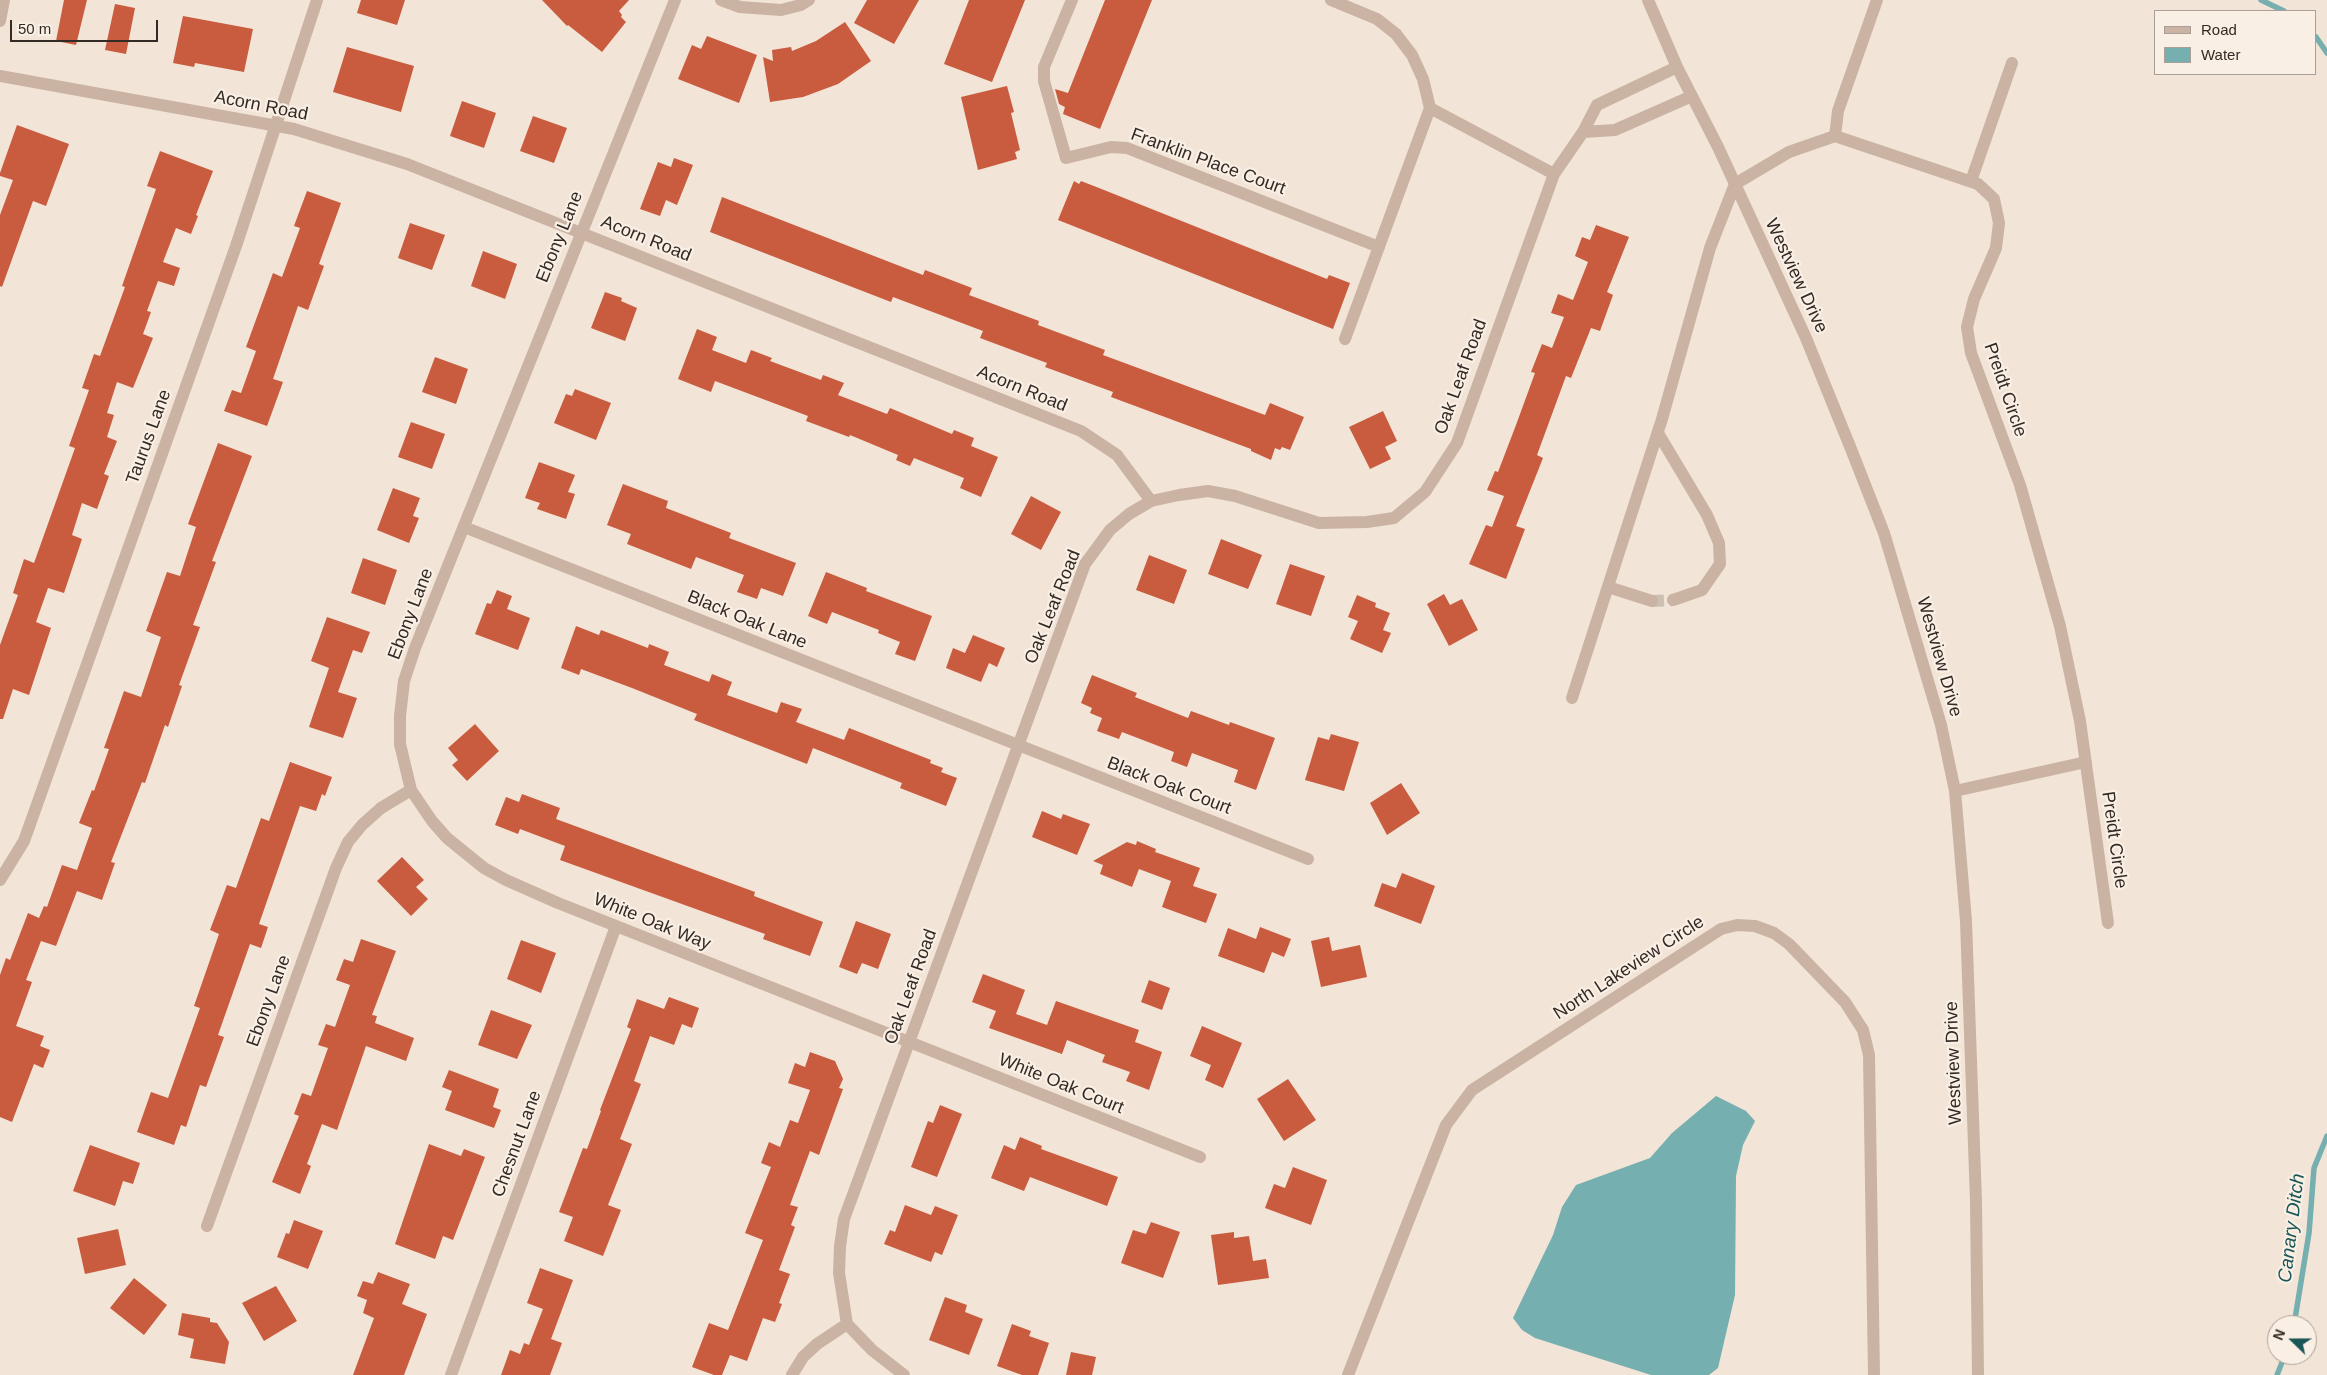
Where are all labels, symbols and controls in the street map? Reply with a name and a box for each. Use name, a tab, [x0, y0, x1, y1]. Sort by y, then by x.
scale bar	[12, 10, 160, 42]
legend	[2154, 10, 2317, 75]
text: 50 m	[18, 20, 51, 37]
text: Road	[2201, 21, 2237, 38]
text: Water	[2201, 46, 2240, 63]
street label: Acorn Road	[212, 86, 310, 126]
street label: Franklin Place Court	[1128, 124, 1288, 200]
street label: Ebony Lane	[532, 188, 588, 286]
street label: Acorn Road	[598, 211, 694, 267]
street label: Westview Drive	[1760, 215, 1832, 337]
street label: Oak Leaf Road	[1430, 316, 1492, 438]
street label: Preidt Circle	[1979, 340, 2031, 440]
street label: Acorn Road	[974, 361, 1070, 417]
street label: Taurus Lane	[122, 387, 176, 487]
street label: Oak Leaf Road	[1020, 547, 1086, 667]
street label: Ebony Lane	[384, 565, 438, 663]
street label: Black Oak Lane	[684, 586, 810, 654]
street label: Westview Drive	[1912, 595, 1966, 719]
street label: Black Oak Court	[1104, 752, 1234, 820]
street label: Preidt Circle	[2096, 790, 2132, 890]
street label: White Oak Way	[590, 889, 714, 955]
street label: North Lakeview Circle	[1550, 911, 1708, 1025]
street label: Oak Leaf Road	[880, 926, 942, 1048]
street label: Ebony Lane	[242, 952, 296, 1050]
street label: Westview Drive	[1941, 1001, 1967, 1125]
street label: White Oak Court	[995, 1049, 1127, 1119]
street label: Chesnut Lane	[488, 1088, 546, 1200]
water label: Canary Ditch	[2274, 1172, 2310, 1284]
north arrow	[2267, 1315, 2317, 1365]
text: N	[2270, 1327, 2288, 1342]

